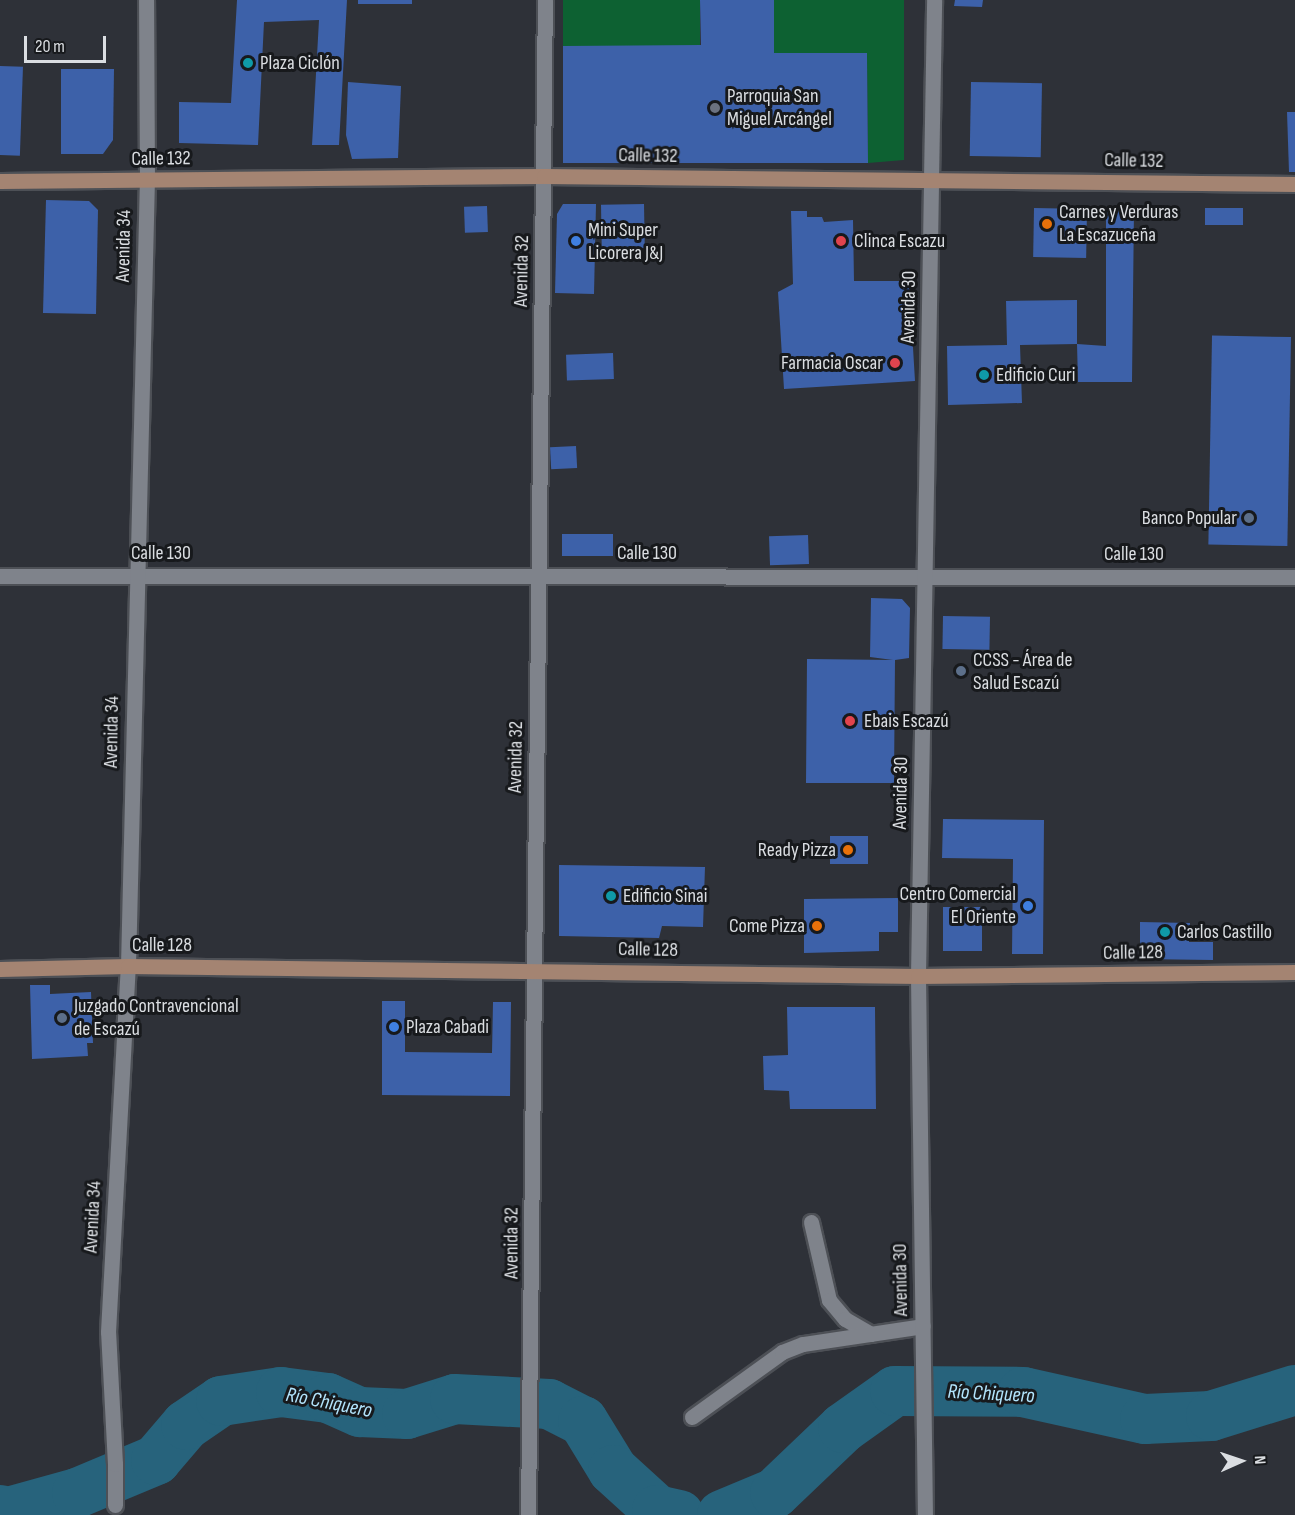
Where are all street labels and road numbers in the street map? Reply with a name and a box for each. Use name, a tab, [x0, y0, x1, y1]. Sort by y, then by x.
street label: Calle 132	[618, 143, 678, 169]
street label: Calle 132	[131, 146, 191, 172]
street label: Calle 132	[1104, 148, 1164, 174]
street label: Avenida 34	[111, 210, 137, 282]
street label: Avenida 32	[509, 235, 535, 307]
street label: Avenida 30	[896, 270, 922, 344]
street label: Calle 130	[131, 541, 191, 565]
street label: Calle 130	[617, 541, 677, 565]
street label: Calle 130	[1104, 542, 1164, 566]
street label: Avenida 34	[99, 696, 125, 768]
street label: Avenida 32	[503, 721, 529, 793]
street label: Avenida 30	[888, 756, 914, 830]
street label: Calle 128	[132, 933, 192, 957]
street label: Calle 128	[618, 937, 678, 963]
street label: Calle 128	[1103, 940, 1163, 966]
street label: Avenida 34	[79, 1180, 107, 1254]
street label: Avenida 32	[500, 1207, 524, 1279]
street label: Avenida 30	[888, 1243, 914, 1317]

